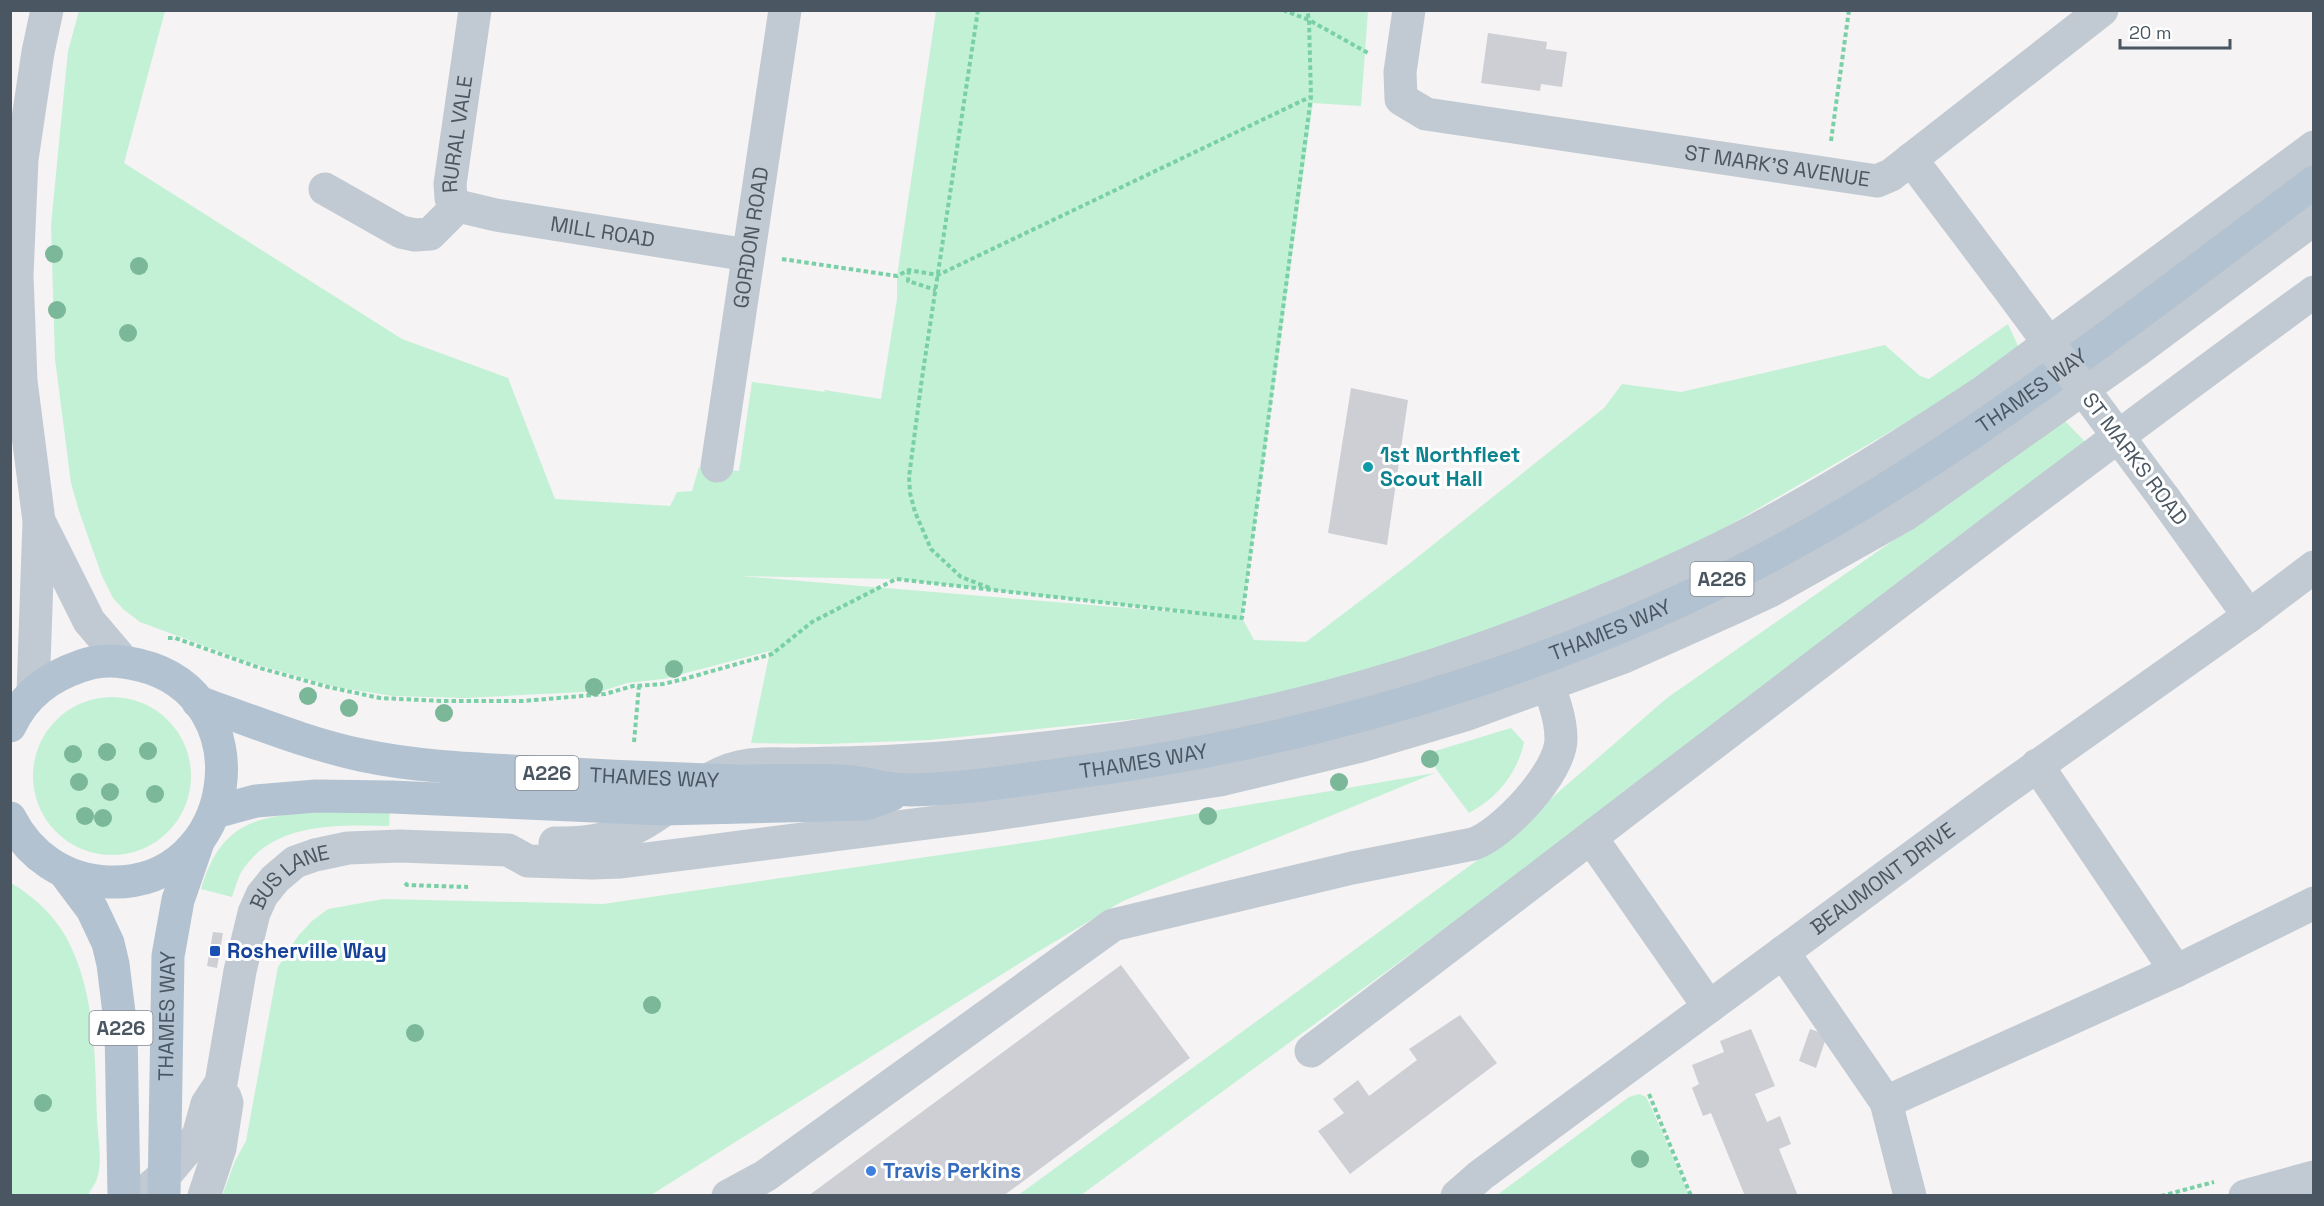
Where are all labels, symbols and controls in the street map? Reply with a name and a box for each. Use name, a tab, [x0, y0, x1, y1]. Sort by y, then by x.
scale bar	[2120, 12, 2230, 50]
text: 20 m	[2129, 21, 2172, 44]
street label: RURAL VALE	[436, 74, 478, 194]
street label: ST MARK'S AVENUE	[1683, 139, 1872, 193]
street label: GORDON ROAD	[727, 165, 774, 310]
street label: MILL ROAD	[549, 210, 657, 253]
street label: THAMES WAY	[1971, 342, 2093, 439]
street label: ST MARKS ROAD	[2077, 387, 2194, 530]
place label: 1st Northfleet Scout Hall	[1380, 441, 1520, 492]
marker: 1st Northfleet Scout Hall	[1361, 460, 1375, 474]
road number: A226	[1690, 562, 1754, 596]
street label: THAMES WAY	[1545, 592, 1676, 667]
street label: THAMES WAY	[1078, 737, 1210, 785]
road number: A226	[516, 756, 578, 790]
street label: THAMES WAY	[589, 761, 720, 793]
street label: BEAUMONT DRIVE	[1805, 816, 1960, 941]
street label: BUS LANE	[243, 838, 331, 914]
place label: Rosherville Way	[227, 937, 387, 964]
marker: Rosherville Way	[208, 944, 222, 958]
street label: THAMES WAY	[152, 951, 181, 1081]
road number: A226	[90, 1011, 152, 1045]
place label: Travis Perkins	[883, 1157, 1021, 1184]
marker: Travis Perkins	[864, 1164, 878, 1178]

